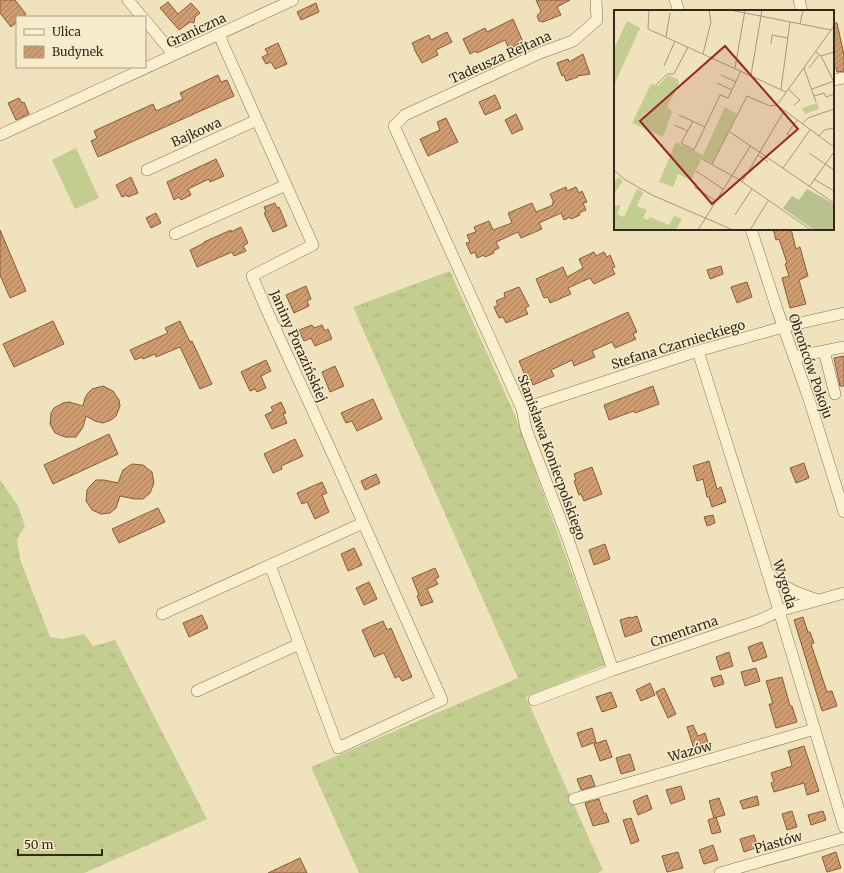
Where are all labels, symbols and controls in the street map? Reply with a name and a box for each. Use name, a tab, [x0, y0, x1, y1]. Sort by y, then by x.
street label: Graniczna	[164, 9, 229, 52]
inset map	[614, 10, 834, 230]
legend	[16, 16, 146, 68]
text: Ulica	[52, 24, 81, 39]
street label: Tadeusza Rejtana	[447, 27, 554, 88]
text: Budynek	[52, 44, 104, 59]
street label: Bajkowa	[169, 114, 224, 151]
street label: Janiny Porazińskiej	[266, 287, 331, 405]
street label: Obrońców Pokoju	[785, 311, 836, 421]
street label: Stefana Czarnieckiego	[609, 316, 748, 373]
street label: Stanisława Koniecpolskiego	[514, 372, 590, 543]
street label: Wygoda	[769, 556, 800, 611]
street label: Cmentarna	[648, 612, 720, 651]
street label: Wazów	[665, 737, 715, 766]
street label: Piastów	[752, 827, 805, 857]
scale bar	[18, 831, 102, 857]
text: 50 m	[24, 837, 53, 852]

